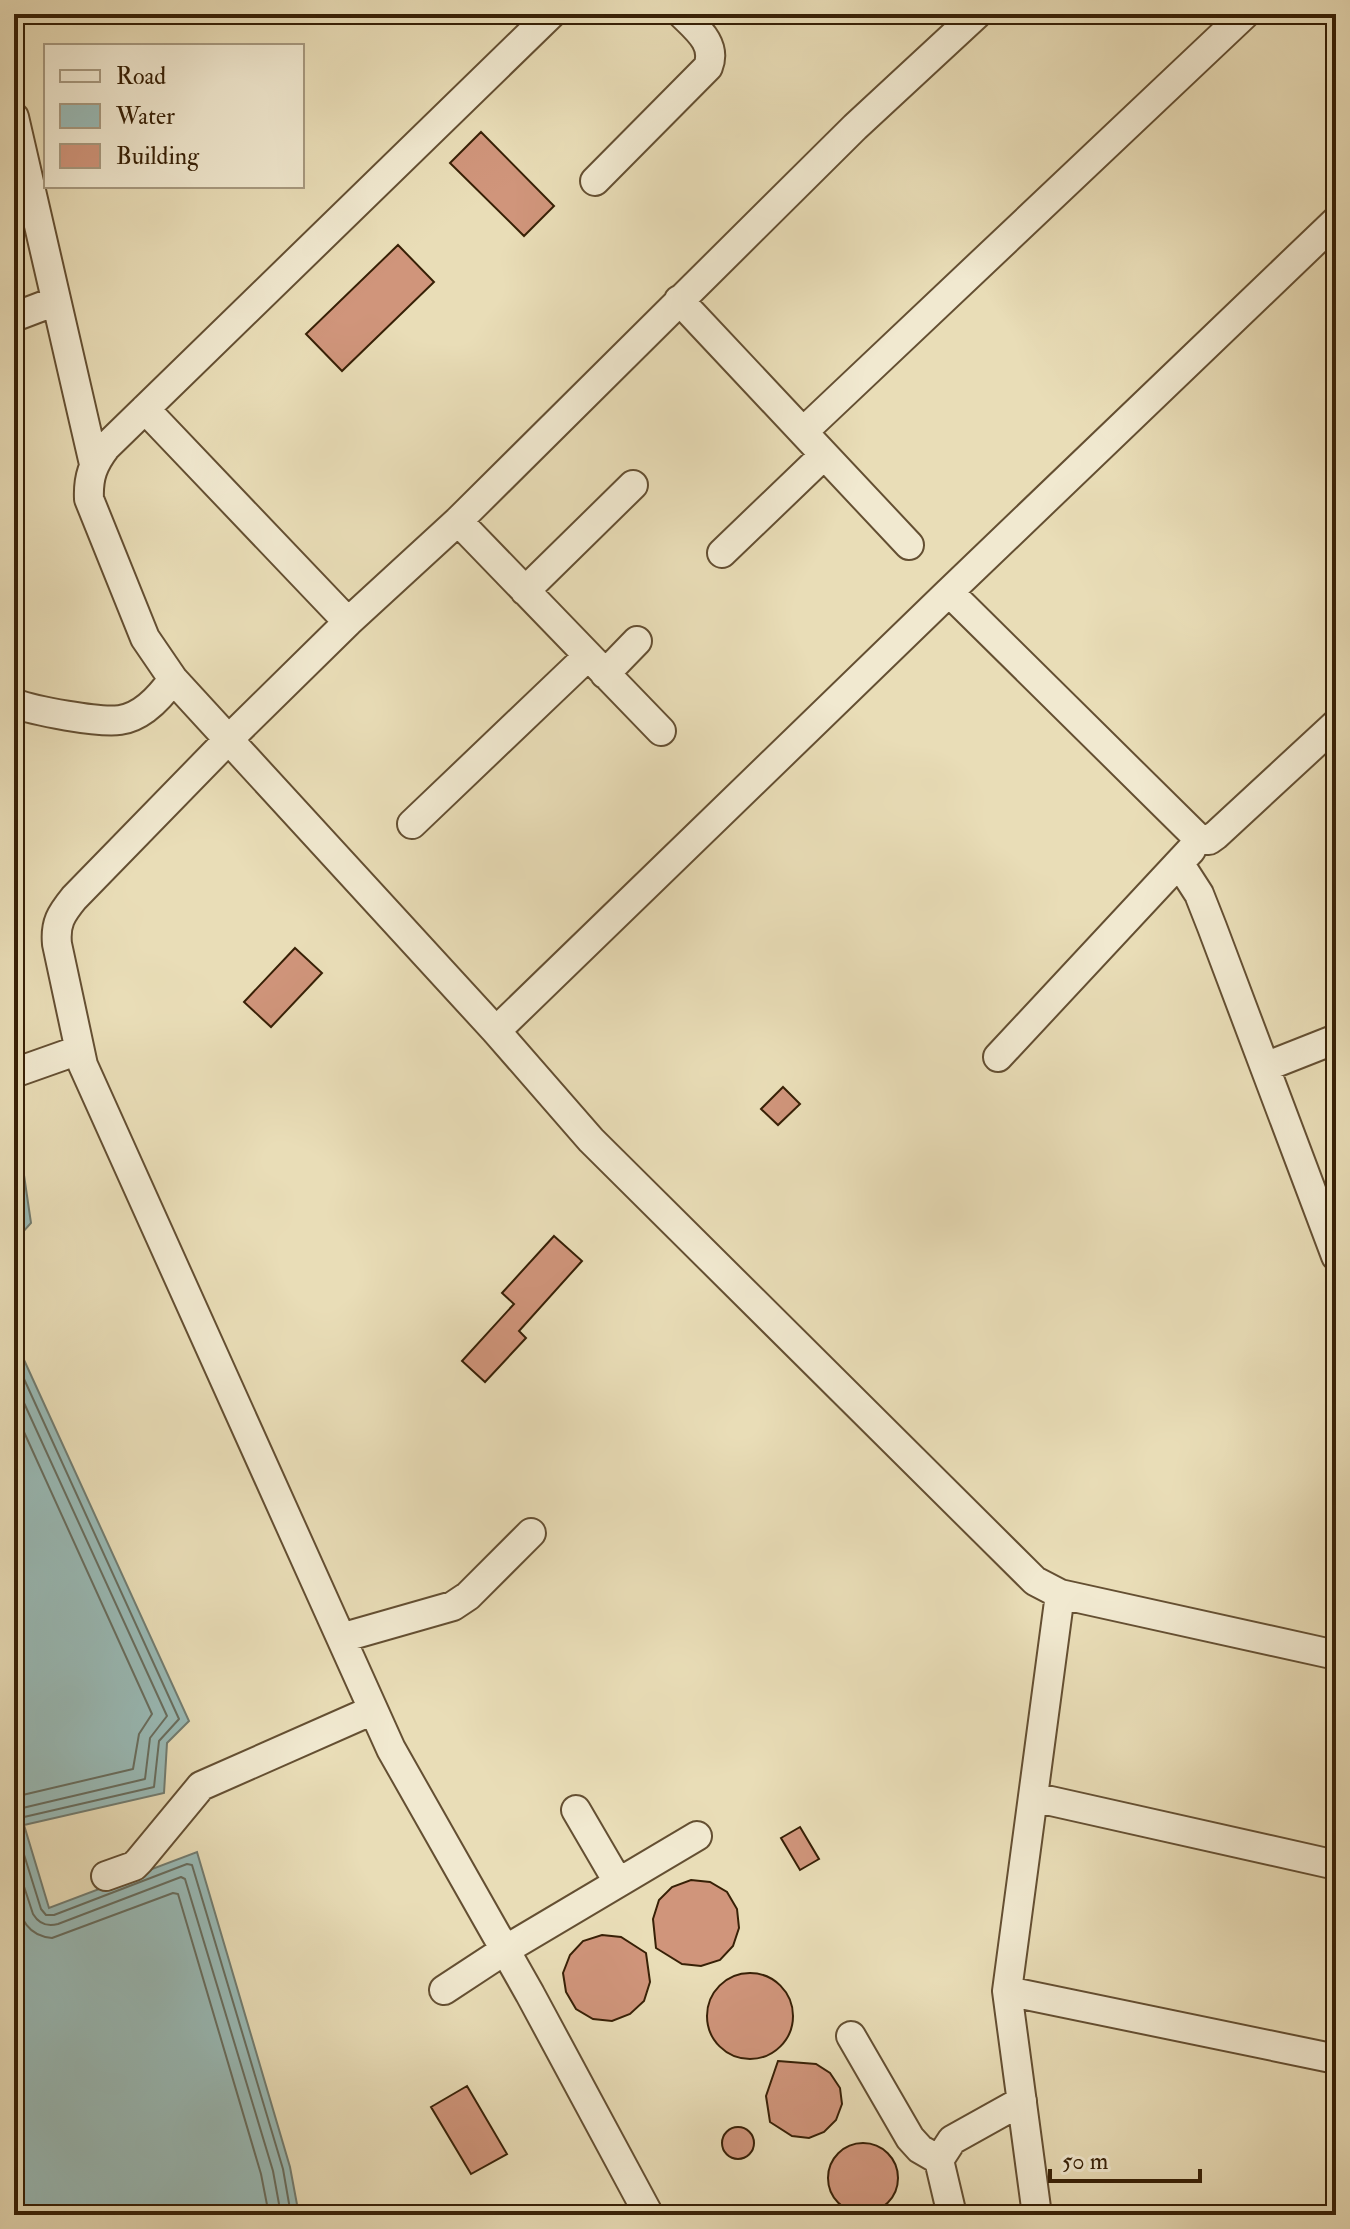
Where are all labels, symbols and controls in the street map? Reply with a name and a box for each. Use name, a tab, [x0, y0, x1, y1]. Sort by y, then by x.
legend	[44, 44, 304, 188]
text: Road	[116, 61, 166, 92]
text: Water	[115, 101, 175, 132]
text: Building	[116, 141, 200, 172]
scale bar	[1050, 2133, 1200, 2183]
text: 50 m	[1062, 2146, 1109, 2177]

